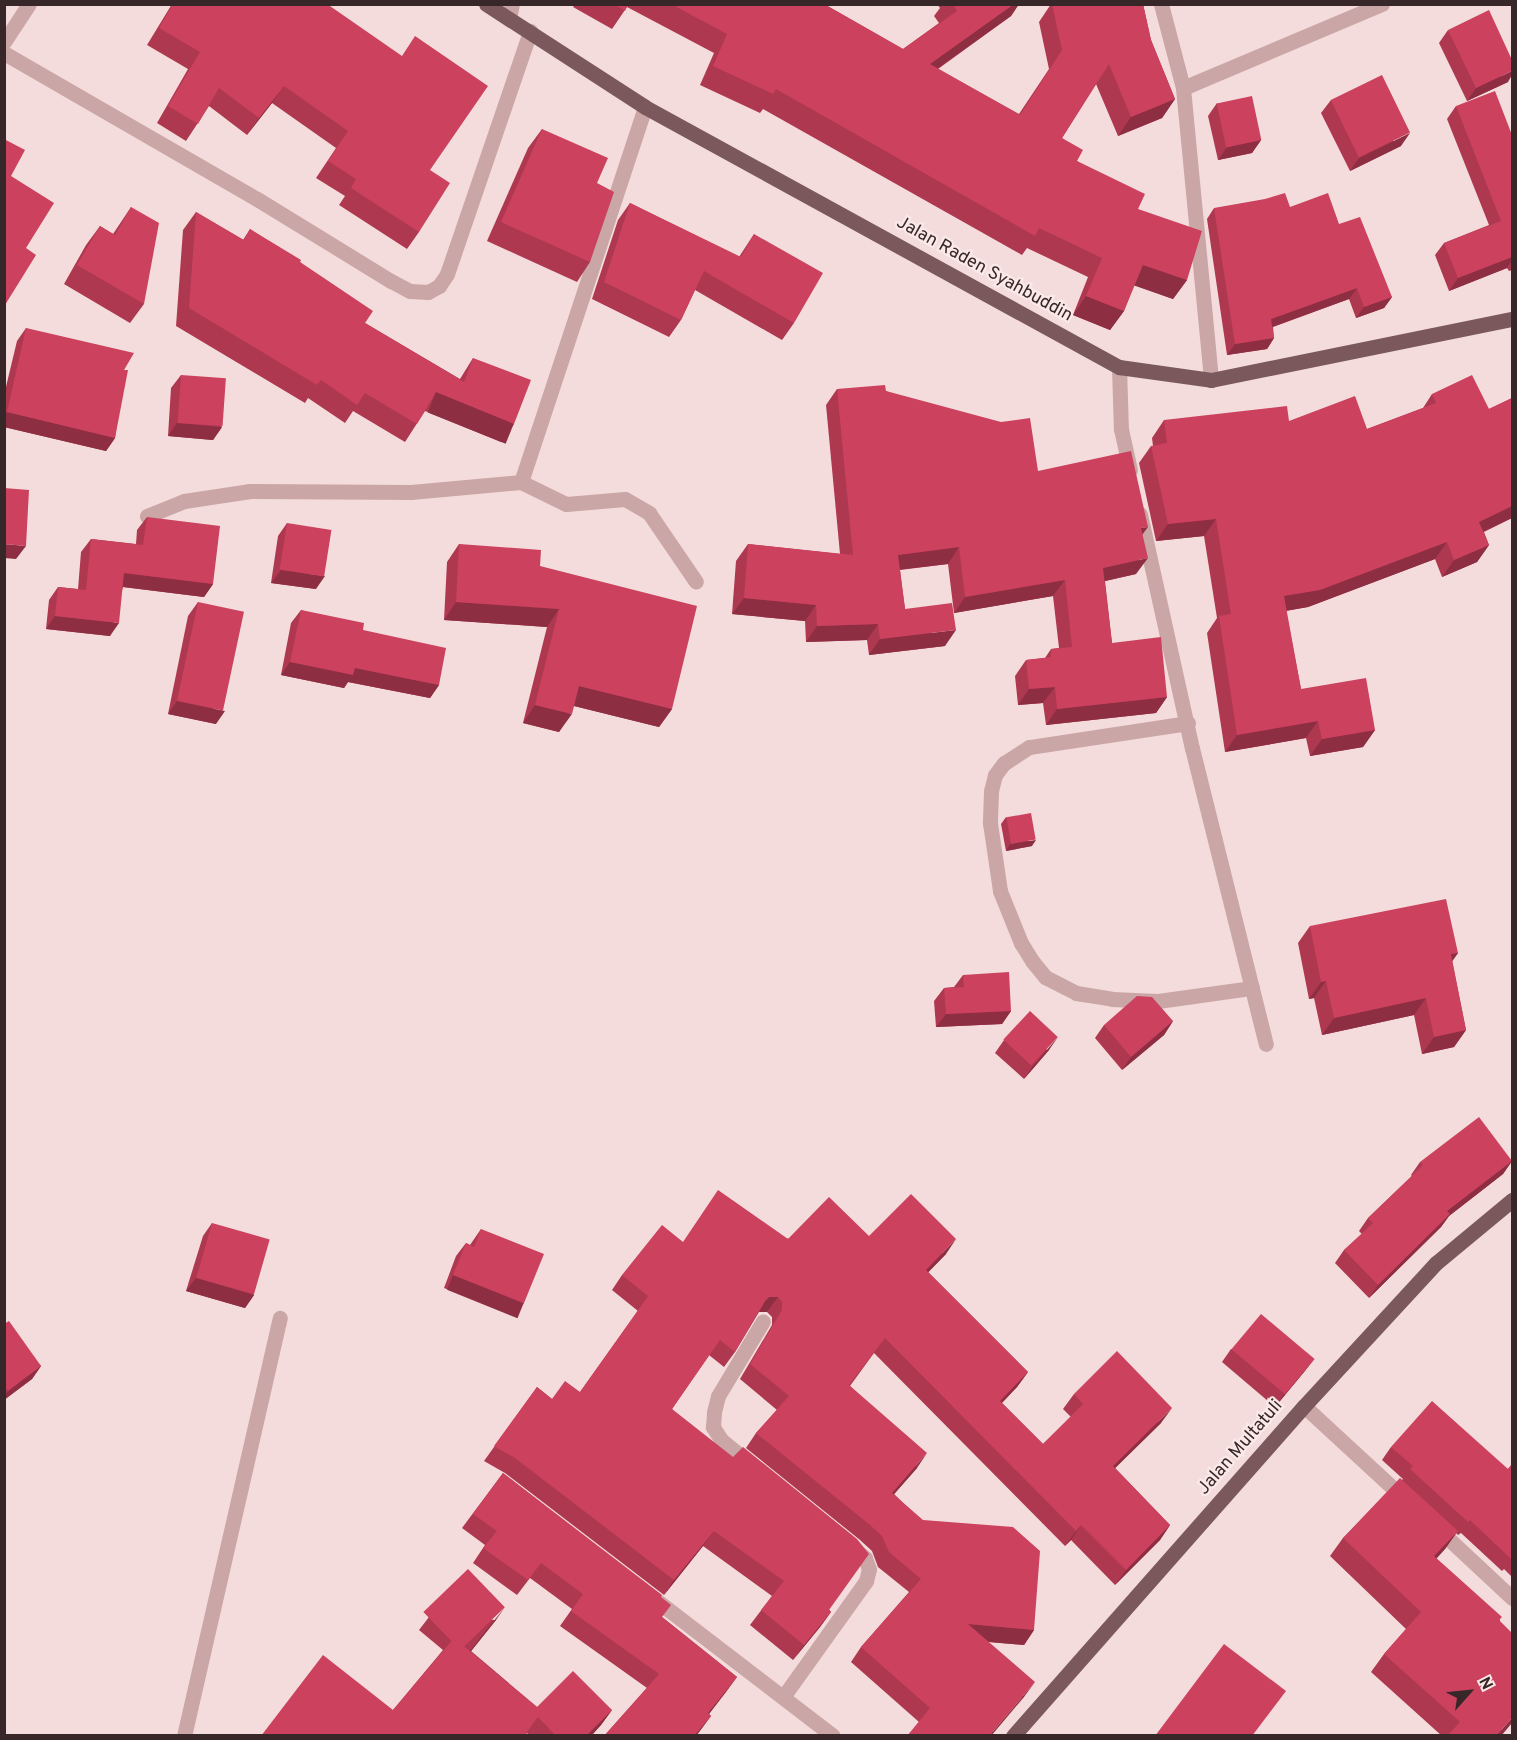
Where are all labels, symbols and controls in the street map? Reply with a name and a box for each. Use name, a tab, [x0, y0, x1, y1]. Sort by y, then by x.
street label: Jalan Raden Syahbuddin	[892, 213, 1076, 327]
street label: Jalan Multatuli	[1194, 1396, 1288, 1500]
north arrow	[1439, 1662, 1499, 1722]
text: N	[1474, 1674, 1497, 1693]

